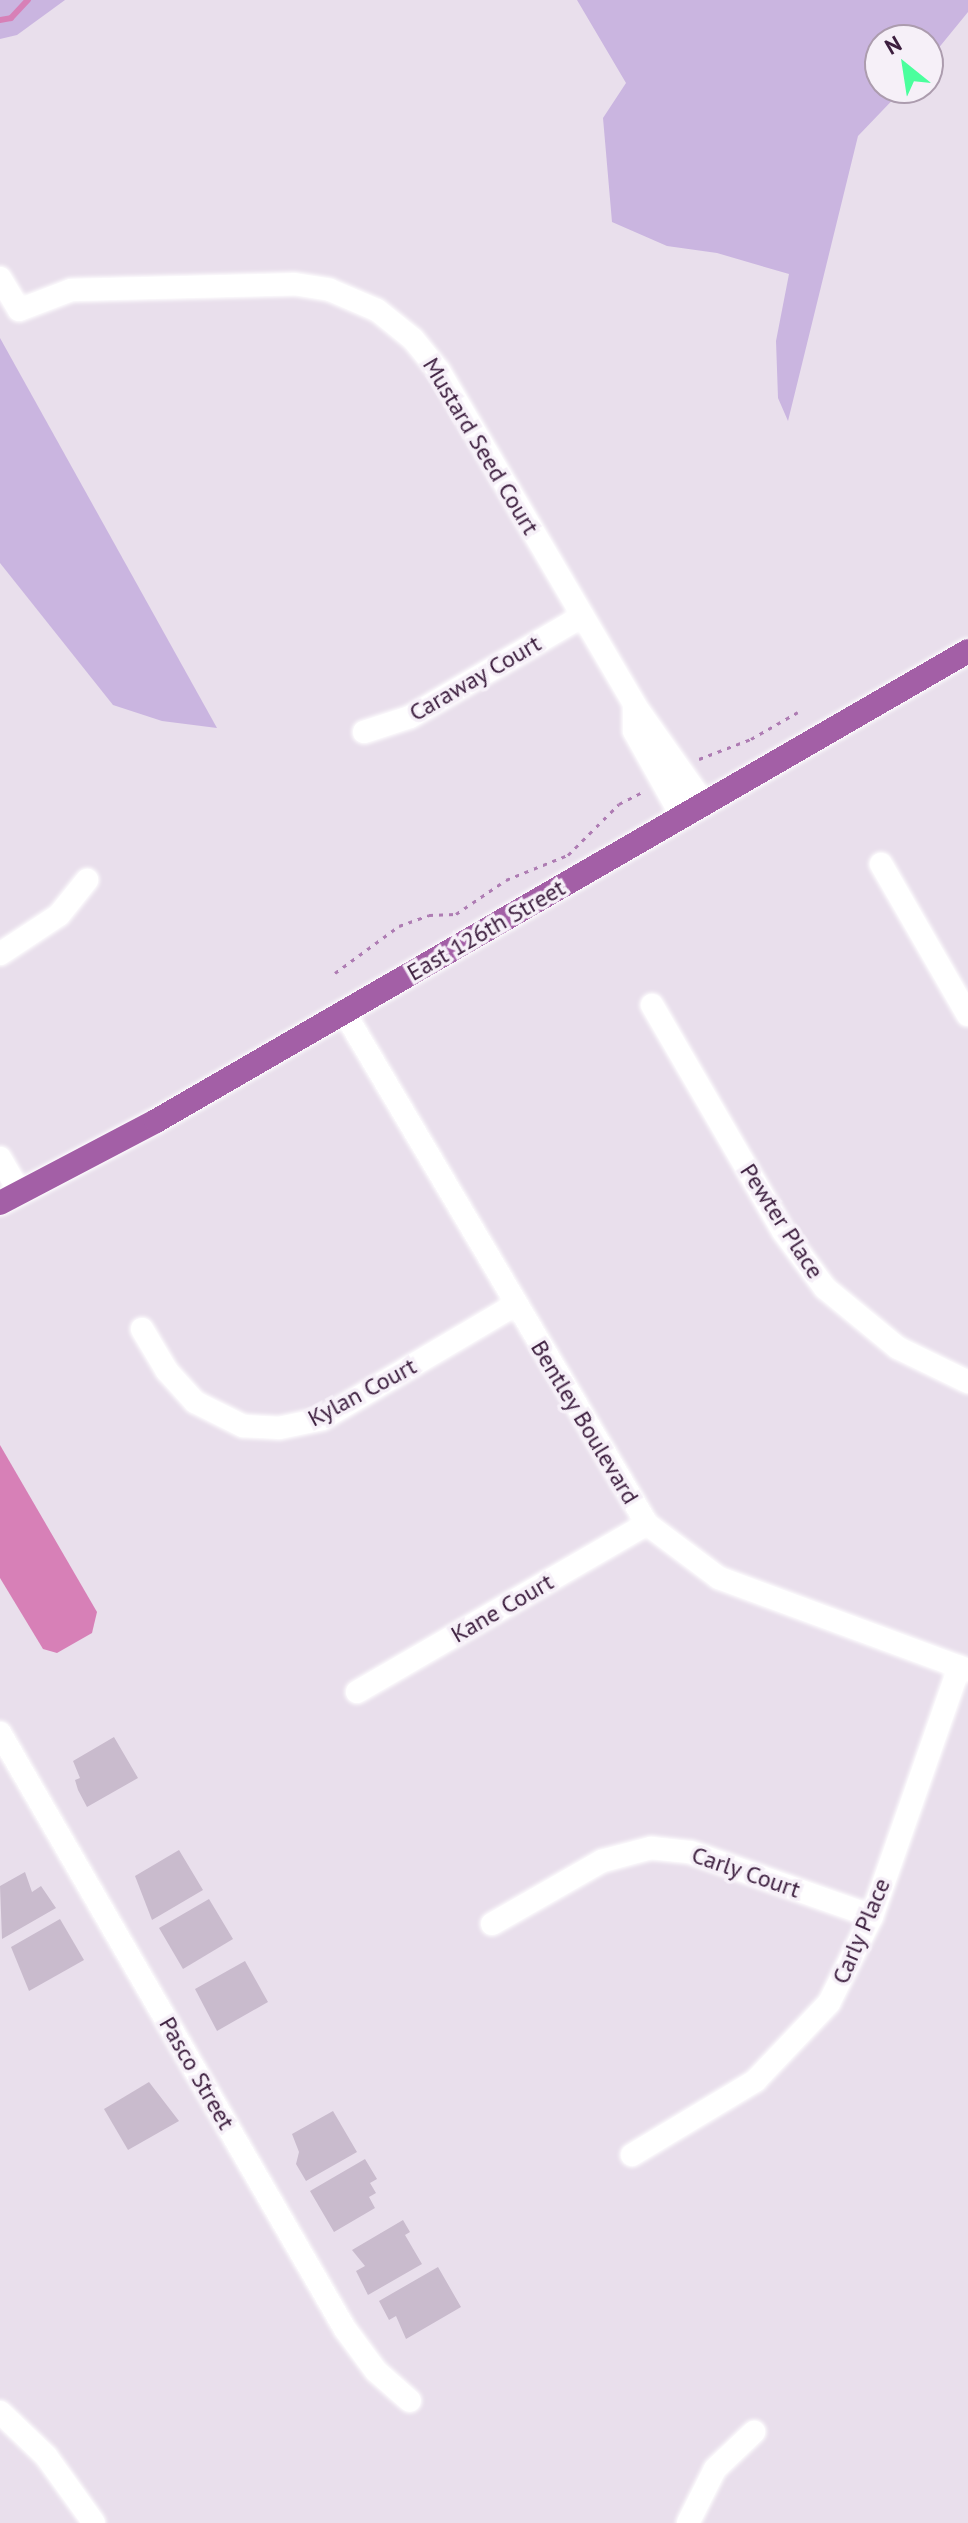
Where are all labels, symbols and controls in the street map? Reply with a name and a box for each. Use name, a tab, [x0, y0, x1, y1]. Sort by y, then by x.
north arrow	[864, 24, 944, 104]
text: N	[880, 29, 906, 61]
street label: Mustard Seed Court	[417, 352, 545, 540]
street label: Caraway Court	[404, 629, 546, 727]
street label: East 126th Street	[402, 873, 570, 987]
street label: Pewter Place	[734, 1158, 830, 1284]
street label: Bentley Boulevard	[525, 1335, 645, 1509]
street label: Kylan Court	[303, 1351, 421, 1433]
street label: Kane Court	[446, 1567, 558, 1649]
street label: Carly Court	[688, 1840, 804, 1904]
street label: Carly Place	[826, 1873, 896, 1989]
street label: Pasco Street	[153, 2011, 241, 2135]

